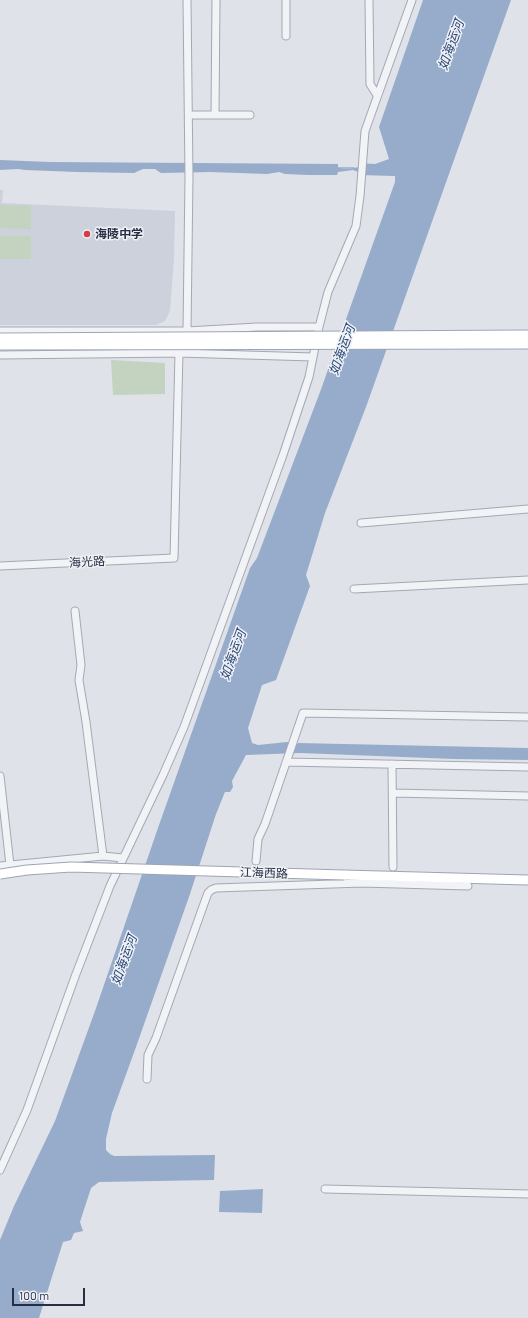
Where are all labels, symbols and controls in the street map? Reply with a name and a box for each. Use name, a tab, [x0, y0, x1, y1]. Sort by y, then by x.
water label: 如海运河	[435, 18, 467, 72]
place label: 海陵中学	[95, 227, 143, 241]
marker: 海陵中学	[82, 229, 92, 239]
water label: 如海运河	[326, 323, 358, 377]
street label: 海光路	[69, 554, 105, 570]
water label: 如海运河	[217, 628, 249, 682]
street label: 江海西路	[240, 865, 288, 881]
water label: 如海运河	[108, 933, 140, 987]
scale bar	[14, 1280, 87, 1306]
text: 100 m	[19, 1288, 49, 1302]

